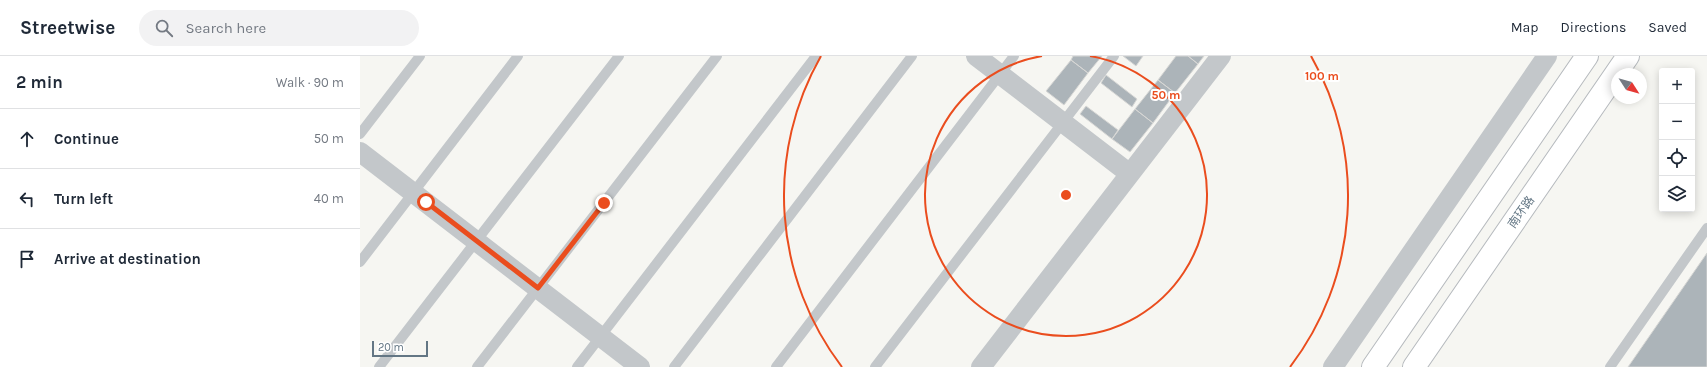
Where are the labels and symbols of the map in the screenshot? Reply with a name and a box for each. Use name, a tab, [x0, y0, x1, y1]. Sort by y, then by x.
north arrow	[1611, 68, 1647, 104]
text: 100 m	[1305, 69, 1339, 83]
text: 50 m	[1152, 88, 1181, 102]
centre of rings	[1059, 188, 1073, 202]
route start	[417, 193, 435, 211]
street label: 南环路	[1505, 193, 1537, 231]
route end	[595, 194, 613, 212]
scale bar	[372, 339, 428, 358]

